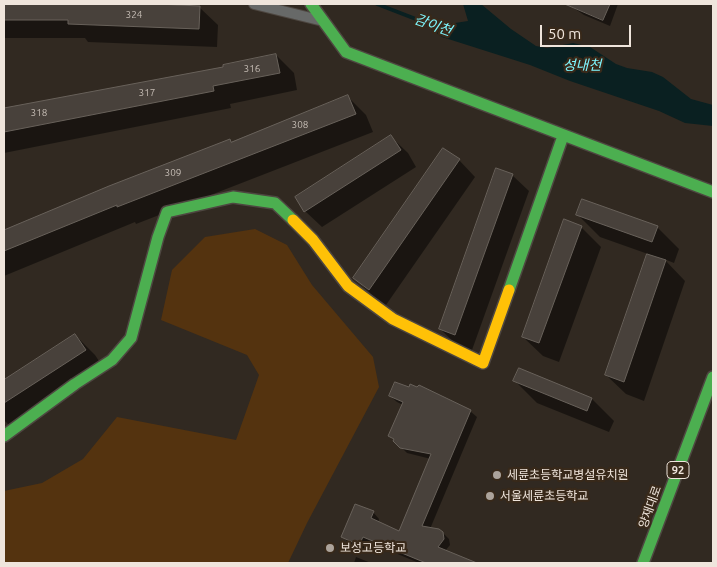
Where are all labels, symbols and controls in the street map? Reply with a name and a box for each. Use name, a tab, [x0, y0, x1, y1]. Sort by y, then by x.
house number: 324	[126, 9, 142, 21]
water label: 감이천	[412, 10, 454, 40]
scale bar	[542, 15, 633, 47]
text: 50 m	[548, 25, 581, 42]
water label: 성내천	[563, 57, 601, 73]
house number: 316	[244, 63, 260, 75]
house number: 317	[139, 87, 155, 99]
house number: 318	[31, 107, 47, 119]
house number: 308	[292, 119, 308, 131]
house number: 309	[165, 167, 181, 179]
road number: 92	[667, 462, 689, 478]
place label: 세륜초등학교병설유치원	[507, 468, 628, 482]
marker: 세륜초등학교병설유치원	[491, 469, 503, 481]
street label: 양재대로	[636, 484, 664, 530]
place label: 서울세륜초등학교	[500, 489, 588, 503]
marker: 서울세륜초등학교	[484, 490, 496, 502]
place label: 보성고등학교	[340, 541, 406, 555]
marker: 보성고등학교	[324, 542, 336, 554]

